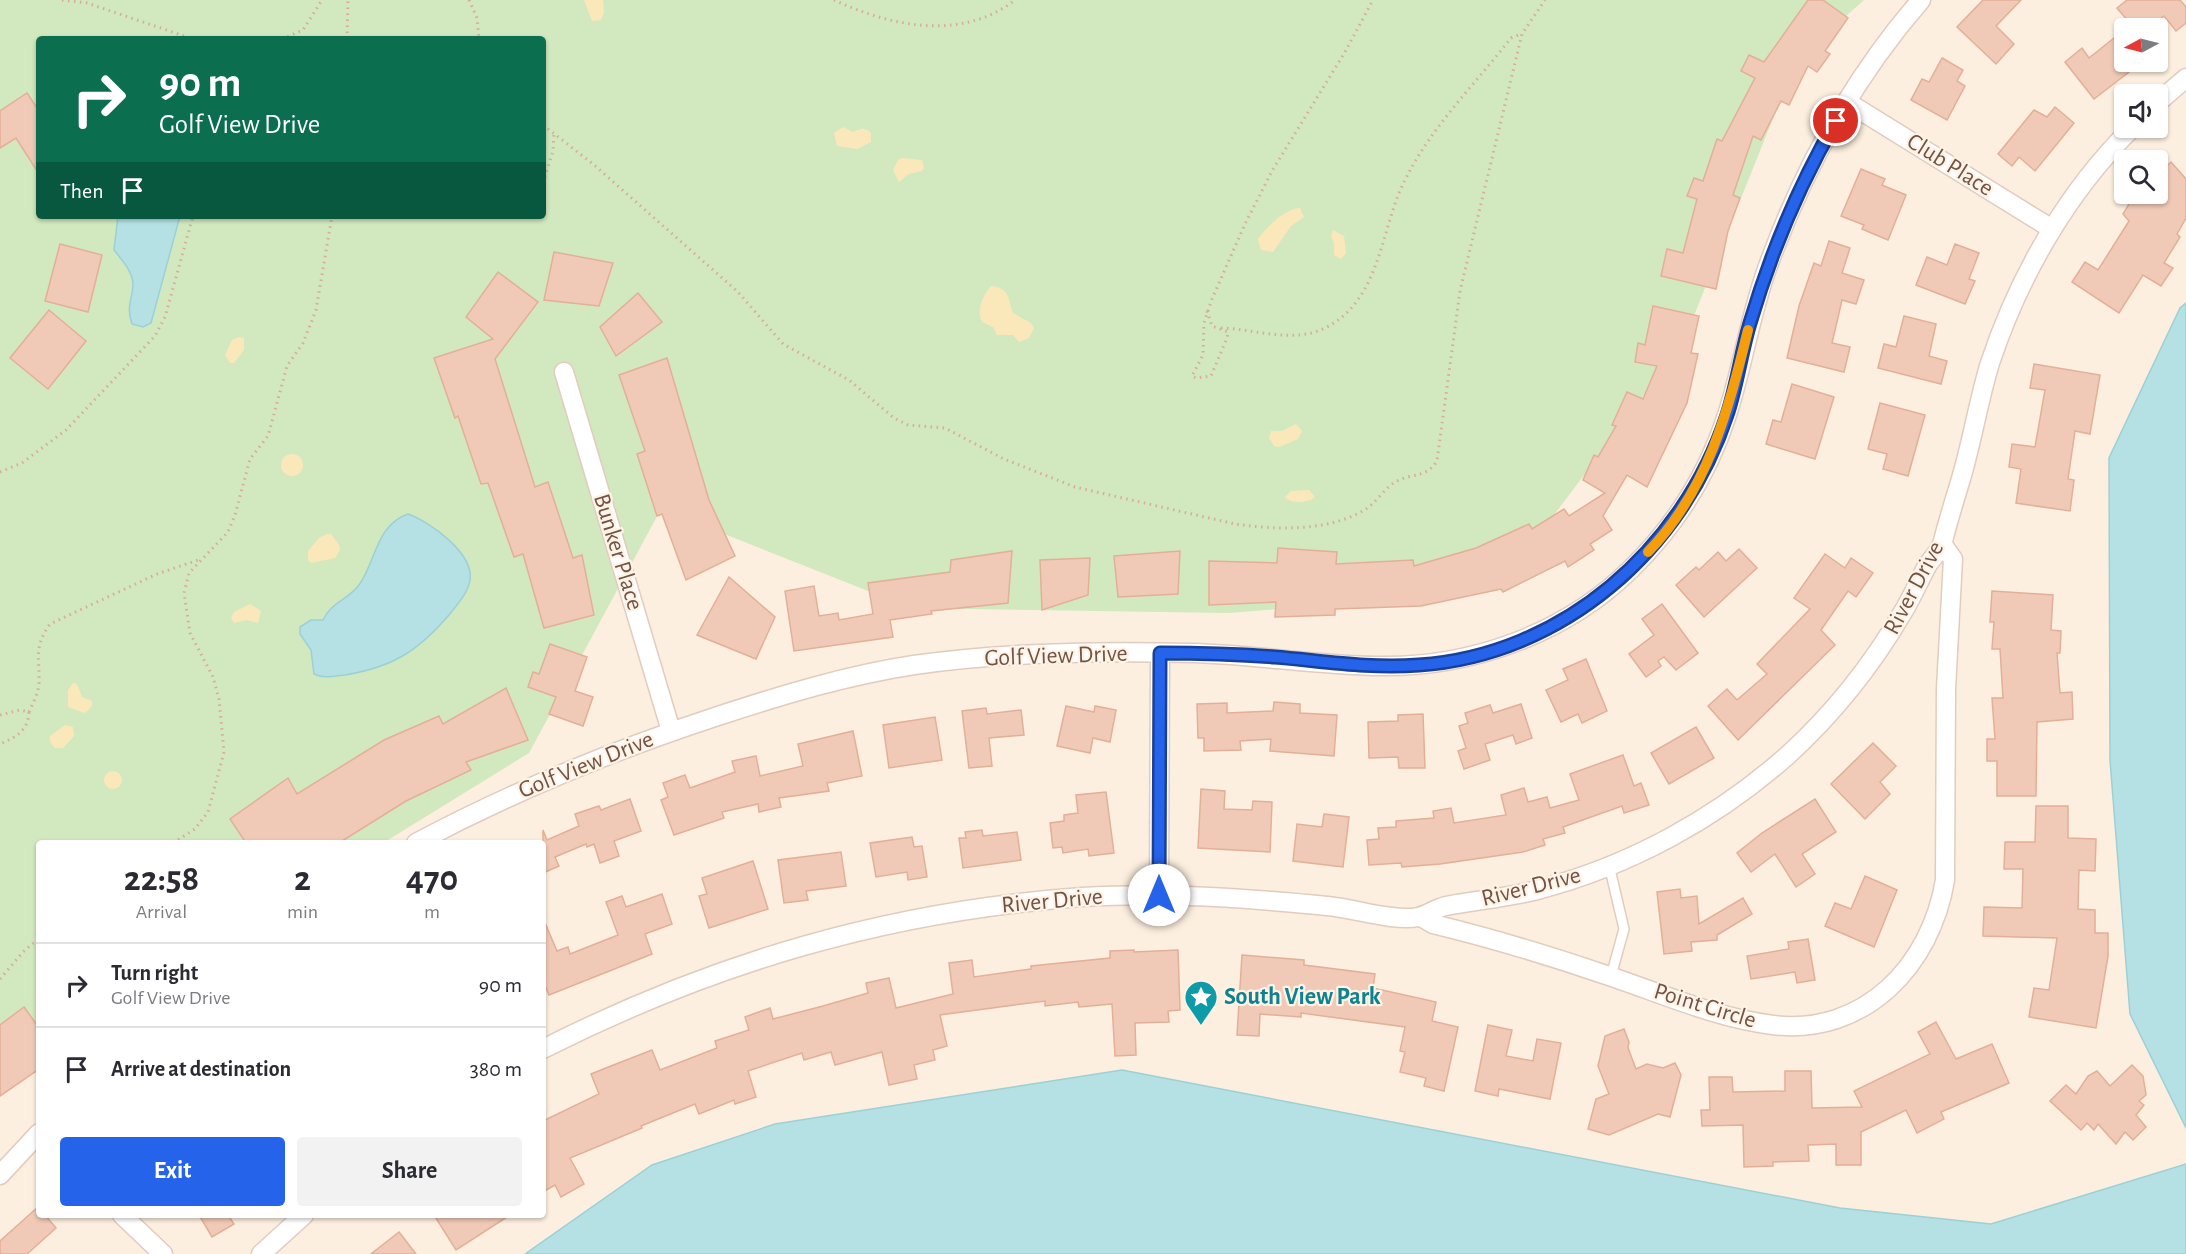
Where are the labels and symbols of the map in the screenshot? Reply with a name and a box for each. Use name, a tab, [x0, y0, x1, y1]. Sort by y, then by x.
north arrow	[2114, 18, 2168, 72]
pin	[1810, 95, 1861, 146]
street label: Club Place	[1903, 129, 1997, 201]
street label: Bunker Place	[589, 491, 647, 613]
street label: River Drive	[1880, 538, 1948, 638]
street label: Golf View Drive	[984, 642, 1128, 670]
street label: Golf View Drive	[515, 727, 657, 803]
position arrow	[1127, 863, 1191, 927]
street label: River Drive	[1479, 863, 1583, 911]
street label: River Drive	[1000, 885, 1104, 917]
place icon: South View Park	[1183, 979, 1219, 1026]
street label: Point Circle	[1651, 979, 1759, 1033]
place label: South View Park	[1224, 985, 1381, 1009]

